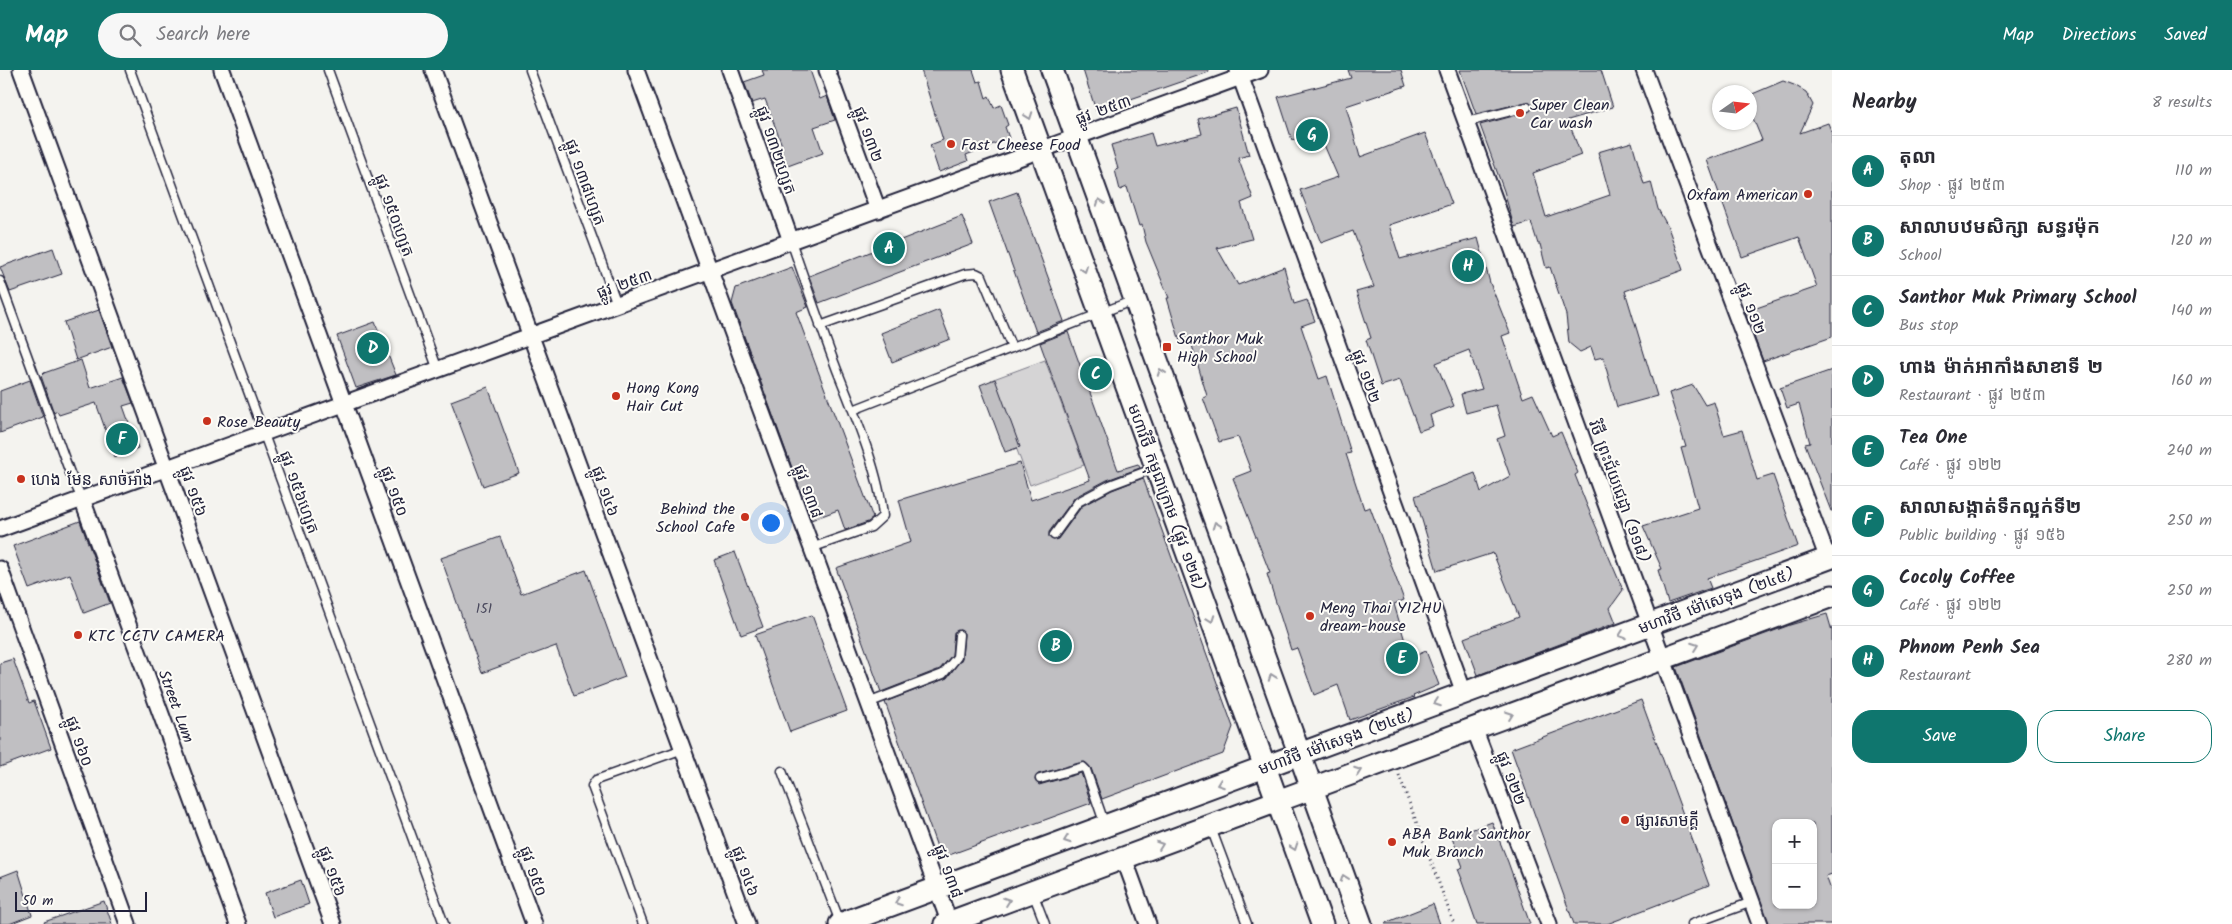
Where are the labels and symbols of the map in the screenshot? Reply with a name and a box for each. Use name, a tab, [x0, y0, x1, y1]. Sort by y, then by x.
north arrow	[1712, 85, 1757, 130]
street label: ផ្លូវ ២៥៣	[1072, 89, 1135, 133]
place label: Super Clean Car wash	[1530, 93, 1610, 136]
street label: ផ្លូវ ១៣២ហ្សេត	[748, 103, 802, 198]
street label: ផ្លូវ ១៣២	[845, 103, 889, 166]
marker: Super Clean Car wash	[1514, 107, 1526, 119]
one-way arrow	[1023, 111, 1033, 120]
pin: G	[1296, 116, 1328, 154]
place label: Fast Cheese Food	[961, 133, 1081, 158]
street label: ផ្លូវ ១៣៨ហ្សេត	[557, 136, 612, 229]
marker: Fast Cheese Food	[945, 138, 957, 150]
street label: ផ្លូវ ១៥០ហ្សេត	[366, 170, 420, 261]
place label: Oxfam American	[1687, 183, 1798, 208]
marker: Oxfam American	[1802, 188, 1814, 200]
one-way arrow	[1096, 199, 1106, 207]
pin: A	[873, 229, 905, 267]
pin: H	[1452, 247, 1484, 285]
street label: ផ្លូវ ២៥៣	[593, 263, 656, 307]
one-way arrow	[1078, 264, 1088, 273]
street label: ផ្លូវ ១១២	[1729, 279, 1772, 339]
place label: Santhor Muk High School	[1177, 327, 1264, 370]
pin: D	[357, 329, 389, 367]
marker: Santhor Muk High School	[1161, 341, 1173, 353]
street label: ផ្លូវ ១២២	[1344, 346, 1387, 407]
pin: C	[1080, 355, 1112, 393]
one-way arrow	[1157, 368, 1167, 377]
place label: Hong Kong Hair Cut	[626, 376, 699, 419]
marker: Hong Kong Hair Cut	[610, 390, 622, 402]
street label: មហាវិថី កម្ពុជាក្រោម (ផ្លូវ ១២៨)	[1119, 401, 1211, 595]
place label: Rose Beauty	[217, 410, 301, 435]
marker: Rose Beauty	[201, 415, 213, 427]
street label: វិថី ព្រះជ័យជេដ្ធា (១១៨)	[1581, 416, 1656, 566]
pin: F	[106, 420, 138, 458]
street label: ផ្លូវ ១៥៦ហ្សេត	[271, 447, 325, 538]
street label: ផ្លូវ ១៣៨	[786, 461, 829, 522]
street label: ផ្លូវ ១៥៦	[171, 463, 213, 521]
street label: ផ្លូវ ១៥០	[372, 463, 414, 521]
street label: ផ្លូវ ១៤៦	[583, 463, 625, 521]
place label: ហេង មែន សាច់អាំង	[31, 468, 153, 493]
marker: ហេង មែន សាច់អាំង	[15, 473, 27, 485]
place label: Behind the School Cafe	[656, 497, 735, 540]
your location	[758, 510, 784, 536]
marker: Behind the School Cafe	[739, 511, 751, 523]
one-way arrow	[1212, 521, 1222, 529]
street label: មហាវិថី ម៉ៅសេទុង (២៤៥)	[1635, 562, 1798, 641]
place label: Meng Thai YIZHU dream-house	[1320, 596, 1442, 639]
house number: 151	[476, 598, 492, 620]
marker: Meng Thai YIZHU dream-house	[1304, 610, 1316, 622]
one-way arrow	[1205, 614, 1215, 623]
place label: KTC CCTV CAMERA	[88, 624, 225, 649]
pin: B	[1040, 627, 1072, 665]
marker: KTC CCTV CAMERA	[72, 629, 84, 641]
one-way arrow	[1618, 629, 1627, 639]
pin: E	[1386, 639, 1418, 677]
one-way arrow	[1690, 642, 1699, 652]
street label: Street Lum	[151, 666, 200, 747]
one-way arrow	[1268, 673, 1278, 682]
one-way arrow	[1433, 697, 1442, 707]
street label: មហាវិថី ម៉ៅសេទុង (២៤៥)	[1255, 703, 1418, 782]
one-way arrow	[1505, 711, 1514, 721]
street label: ផ្លូវ ១៦០	[57, 713, 99, 771]
street label: ផ្លូវ ១២២	[1488, 748, 1532, 809]
one-way arrow	[1353, 767, 1361, 777]
one-way arrow	[1216, 778, 1224, 788]
place label: ផ្សារសាមគ្គី	[1635, 809, 1699, 834]
marker: ផ្សារសាមគ្គី	[1619, 814, 1631, 826]
place label: ABA Bank Santhor Muk Branch	[1402, 822, 1532, 865]
one-way arrow	[1063, 834, 1072, 844]
marker: ABA Bank Santhor Muk Branch	[1386, 836, 1398, 848]
street label: ផ្លូវ ១៣៨	[926, 841, 969, 902]
one-way arrow	[1155, 841, 1163, 851]
one-way arrow	[1288, 842, 1298, 851]
street label: ផ្លូវ ១៥៦	[310, 843, 352, 901]
street label: ផ្លូវ ១៥០	[511, 843, 553, 901]
street label: ផ្លូវ ១៤៦	[723, 843, 765, 901]
one-way arrow	[1340, 874, 1350, 883]
scale bar	[15, 889, 148, 912]
one-way arrow	[894, 896, 903, 906]
one-way arrow	[1002, 897, 1011, 907]

